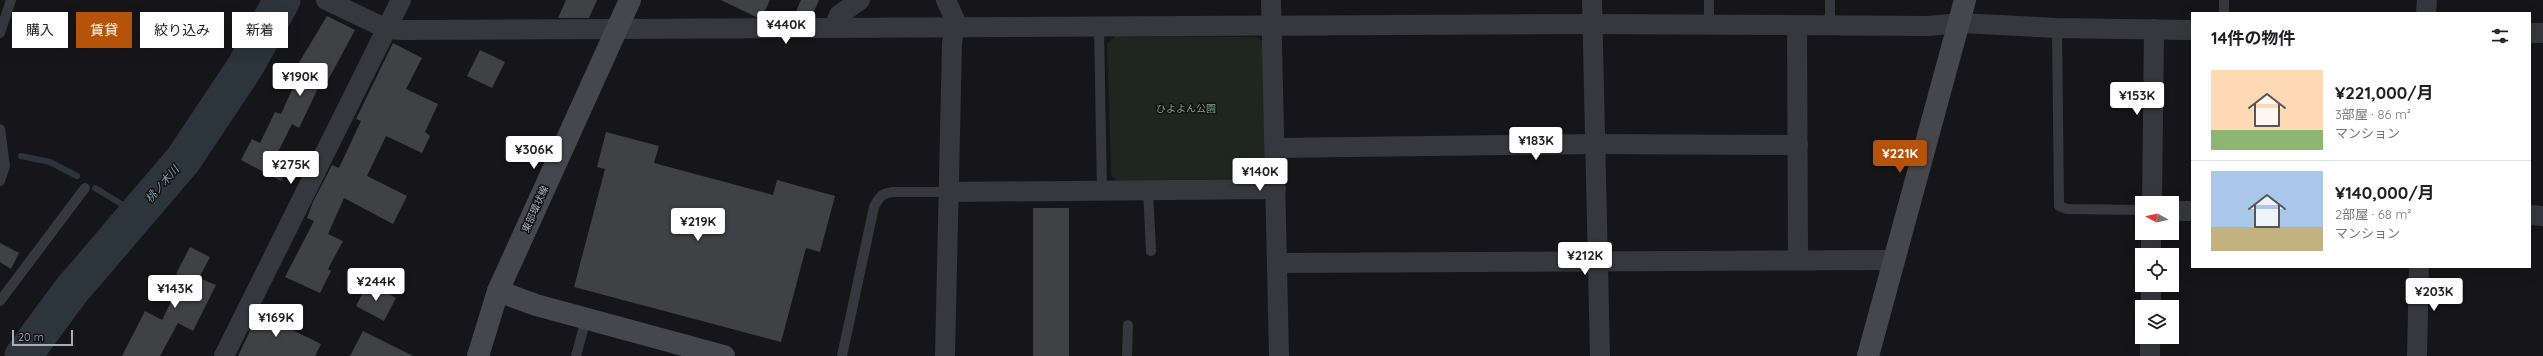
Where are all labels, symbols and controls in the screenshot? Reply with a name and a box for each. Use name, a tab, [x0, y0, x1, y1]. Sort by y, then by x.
pin: ¥440K	[758, 11, 814, 45]
chip: 購入	[12, 12, 68, 48]
chip: 賃貸	[76, 12, 132, 48]
chip: 絞り込み	[140, 12, 224, 48]
chip: 新着	[232, 12, 288, 48]
text: ¥440K	[766, 16, 806, 32]
icon: filters	[2489, 25, 2511, 47]
text: 14件の物件	[2211, 27, 2296, 48]
pin: ¥190K	[272, 63, 328, 97]
text: ¥190K	[282, 68, 318, 84]
pin: ¥153K	[2109, 82, 2165, 116]
text: ¥221,000/月	[2335, 82, 2434, 103]
icon: home	[2243, 86, 2291, 134]
text: ¥153K	[2119, 87, 2155, 103]
park label: ひよよん公園	[1156, 102, 1216, 115]
text: 3部屋 · 86 m²	[2335, 106, 2411, 122]
text: マンション	[2335, 125, 2400, 141]
pin: ¥183K	[1508, 127, 1564, 161]
text: ¥183K	[1518, 132, 1554, 148]
pin: ¥306K	[506, 136, 562, 170]
pin: ¥221K	[1872, 140, 1928, 174]
text: ¥306K	[515, 141, 553, 157]
text: ¥221K	[1882, 145, 1918, 161]
pin: ¥275K	[263, 151, 319, 185]
text: ¥275K	[272, 156, 310, 172]
pin: ¥140K	[1232, 158, 1288, 192]
water label: 桃ノ木川	[142, 162, 182, 205]
text: ¥140K	[1242, 163, 1278, 179]
text: ¥140,000/月	[2335, 182, 2435, 203]
street label: 東部環状線	[519, 184, 551, 234]
icon: home	[2243, 187, 2291, 235]
north arrow	[2135, 196, 2179, 240]
map controls	[2135, 196, 2179, 344]
text: 2部屋 · 68 m²	[2335, 206, 2411, 222]
pin: ¥219K	[670, 208, 726, 242]
text: ¥219K	[680, 213, 716, 229]
text: マンション	[2335, 225, 2400, 241]
pin: ¥212K	[1557, 242, 1613, 276]
text: ¥212K	[1567, 247, 1603, 263]
button: locate	[2135, 248, 2179, 292]
pin: ¥244K	[348, 268, 404, 302]
text: ¥244K	[357, 273, 395, 289]
pin: ¥143K	[147, 275, 203, 309]
pin: ¥203K	[2406, 278, 2462, 312]
text: ¥143K	[157, 280, 193, 296]
text: ¥203K	[2415, 283, 2453, 299]
button: layers	[2135, 300, 2179, 344]
pin: ¥169K	[248, 304, 304, 338]
text: ¥169K	[258, 309, 294, 325]
scale bar	[12, 328, 73, 347]
text: 20 m	[18, 330, 44, 344]

